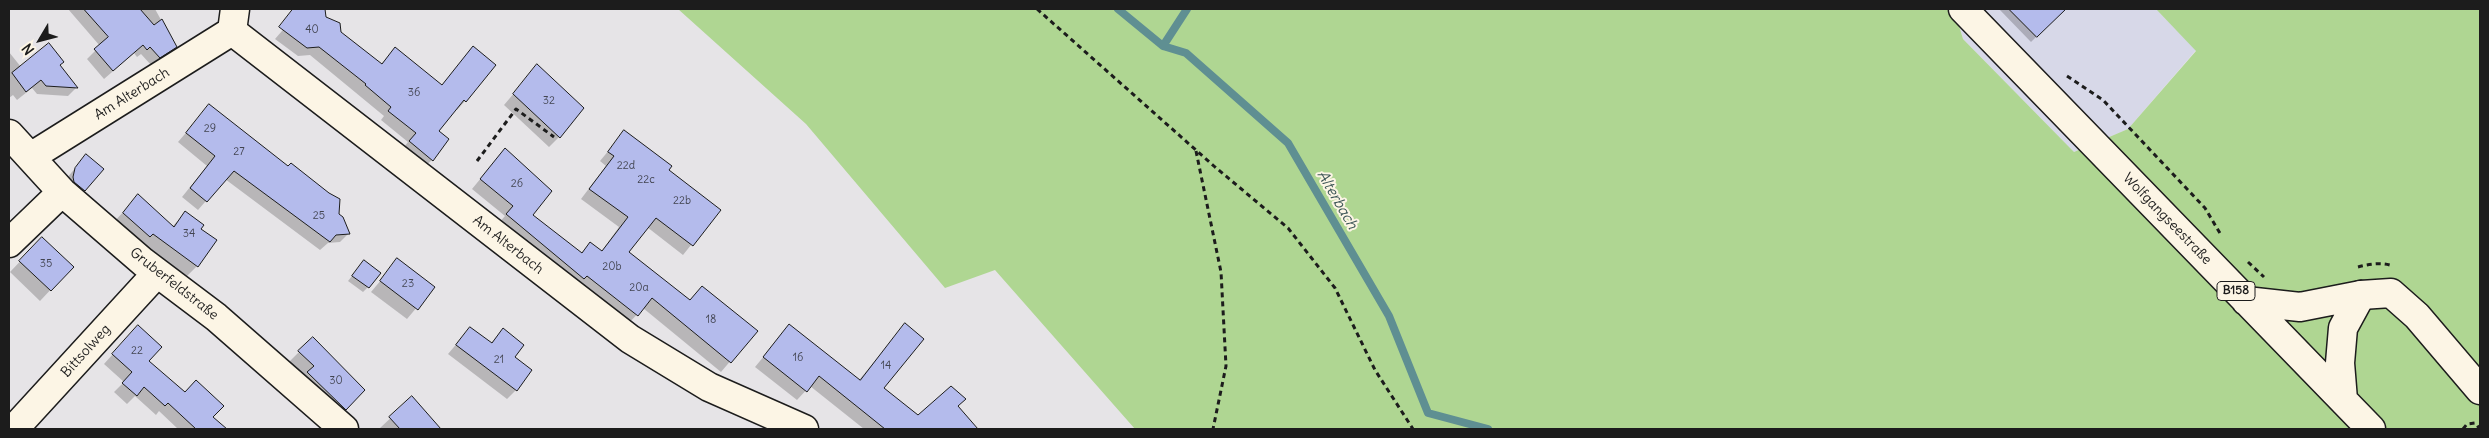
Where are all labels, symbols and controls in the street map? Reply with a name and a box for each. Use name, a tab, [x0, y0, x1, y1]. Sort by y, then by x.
north arrow	[15, 15, 65, 65]
house number: 40	[305, 23, 319, 37]
text: N	[18, 40, 38, 58]
street label: Am Alterbach	[91, 64, 173, 124]
house number: 36	[408, 86, 420, 100]
house number: 32	[543, 94, 555, 108]
house number: 29	[204, 122, 216, 136]
house number: 27	[233, 145, 245, 159]
house number: 22d	[617, 159, 635, 173]
water label: Alterbach	[1313, 167, 1361, 233]
street label: Wolfgangseestraße	[2119, 170, 2215, 268]
house number: 22c	[637, 173, 655, 187]
house number: 26	[511, 177, 523, 191]
house number: 22b	[673, 194, 691, 208]
house number: 25	[313, 209, 325, 223]
street label: Am Alterbach	[469, 212, 547, 278]
house number: 34	[183, 227, 195, 241]
street label: Gruberfeldstraße	[126, 244, 222, 324]
house number: 35	[40, 257, 52, 271]
house number: 20b	[602, 260, 622, 274]
house number: 23	[402, 277, 414, 291]
house number: 20a	[629, 281, 649, 295]
road number: B158	[2217, 282, 2255, 300]
house number: 18	[706, 313, 716, 327]
street label: Bittsolweg	[58, 321, 114, 381]
house number: 22	[131, 344, 143, 358]
house number: 16	[793, 351, 803, 365]
house number: 21	[494, 353, 504, 367]
house number: 14	[881, 359, 891, 373]
house number: 30	[329, 374, 343, 388]

